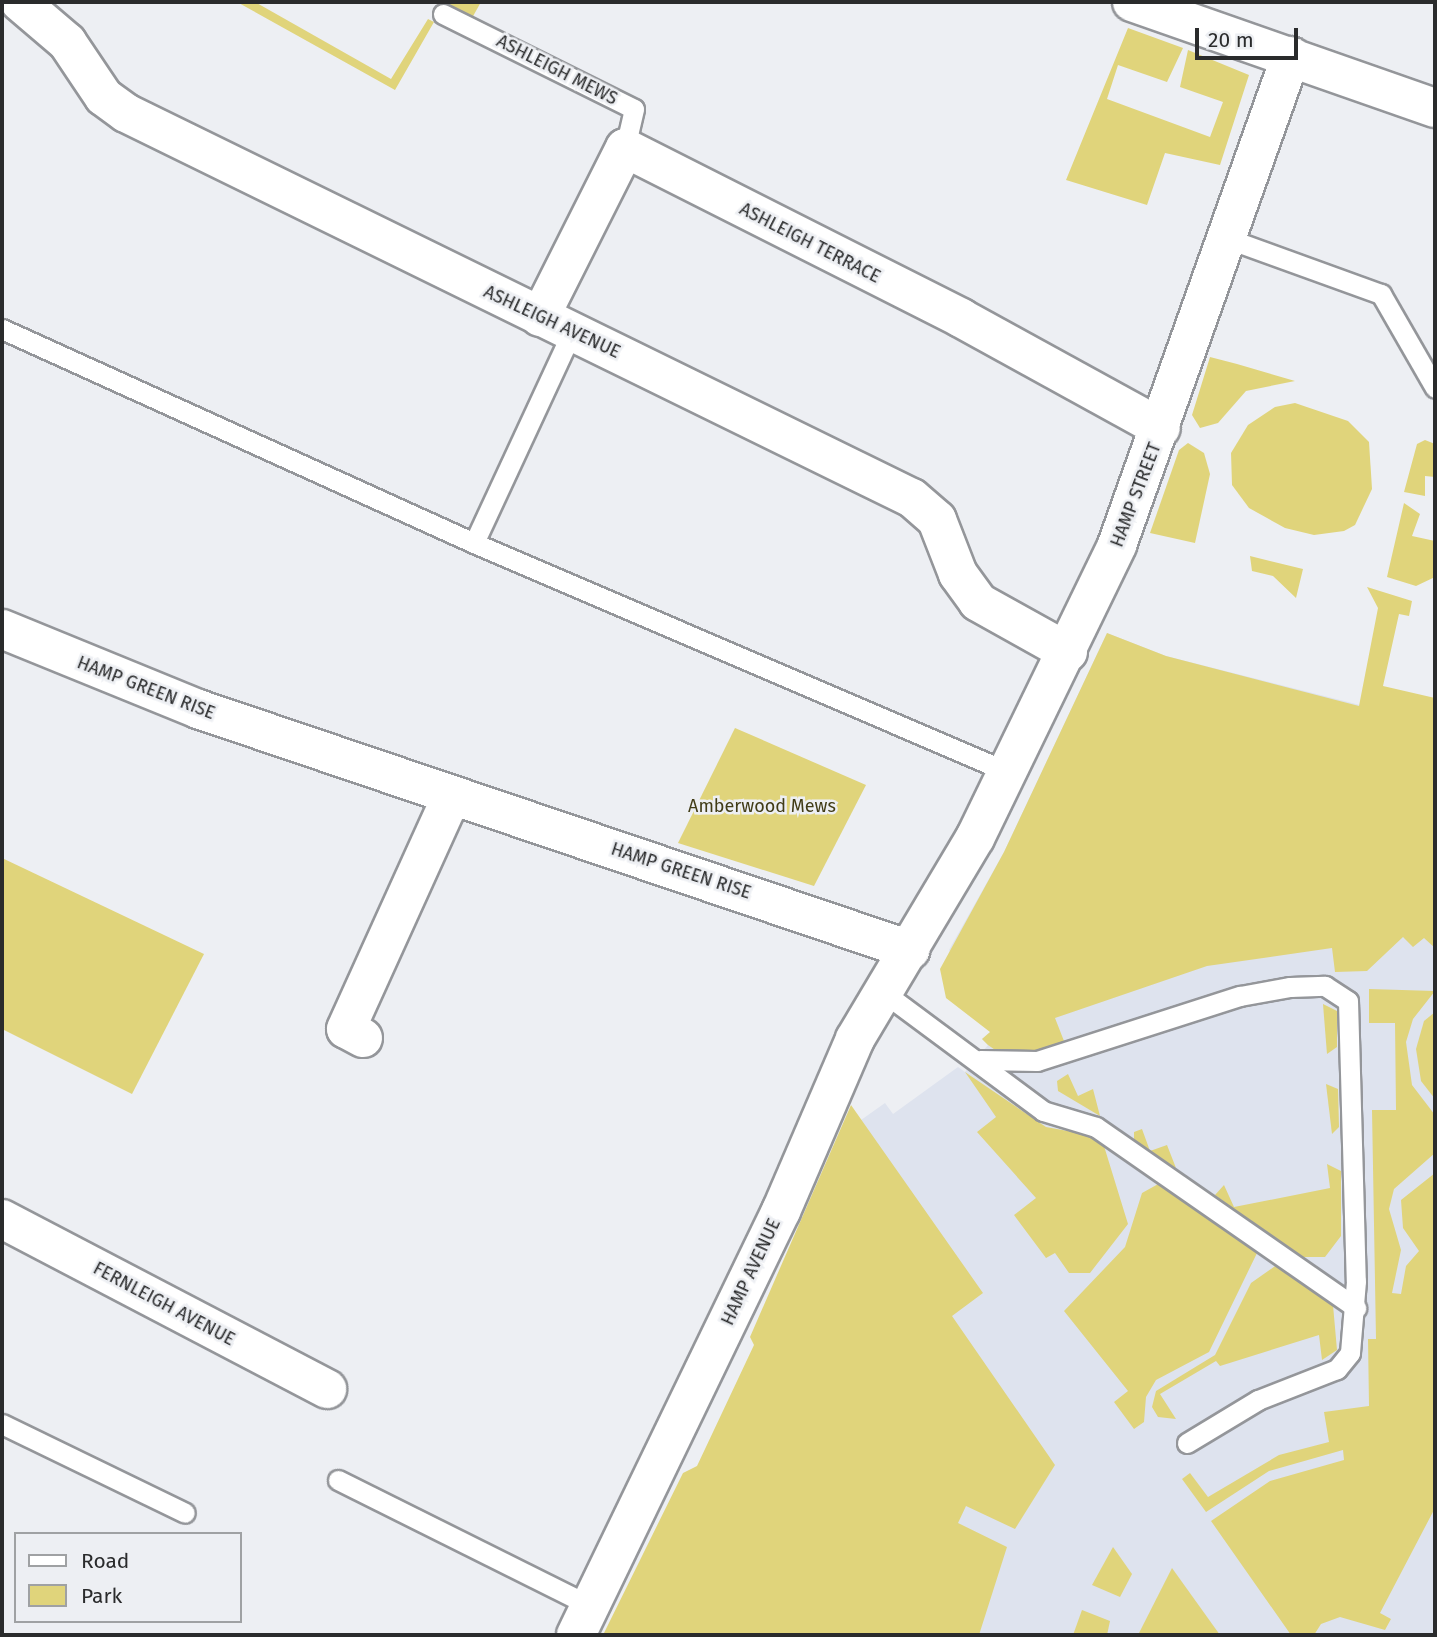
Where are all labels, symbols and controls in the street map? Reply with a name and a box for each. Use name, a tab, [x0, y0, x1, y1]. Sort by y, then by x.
scale bar	[1199, 14, 1302, 58]
text: 20 m	[1208, 27, 1254, 53]
street label: ASHLEIGH MEWS	[493, 30, 621, 110]
street label: ASHLEIGH TERRACE	[736, 198, 884, 288]
street label: ASHLEIGH AVENUE	[480, 281, 624, 363]
street label: HAMP STREET	[1106, 440, 1166, 550]
street label: HAMP GREEN RISE	[74, 652, 218, 724]
park label: Amberwood Mews	[688, 795, 836, 817]
street label: HAMP GREEN RISE	[608, 838, 754, 904]
street label: HAMP AVENUE	[717, 1215, 785, 1329]
street label: FERNLEIGH AVENUE	[89, 1258, 239, 1350]
legend	[14, 1532, 242, 1623]
text: Road	[81, 1548, 129, 1574]
text: Park	[81, 1583, 122, 1609]

